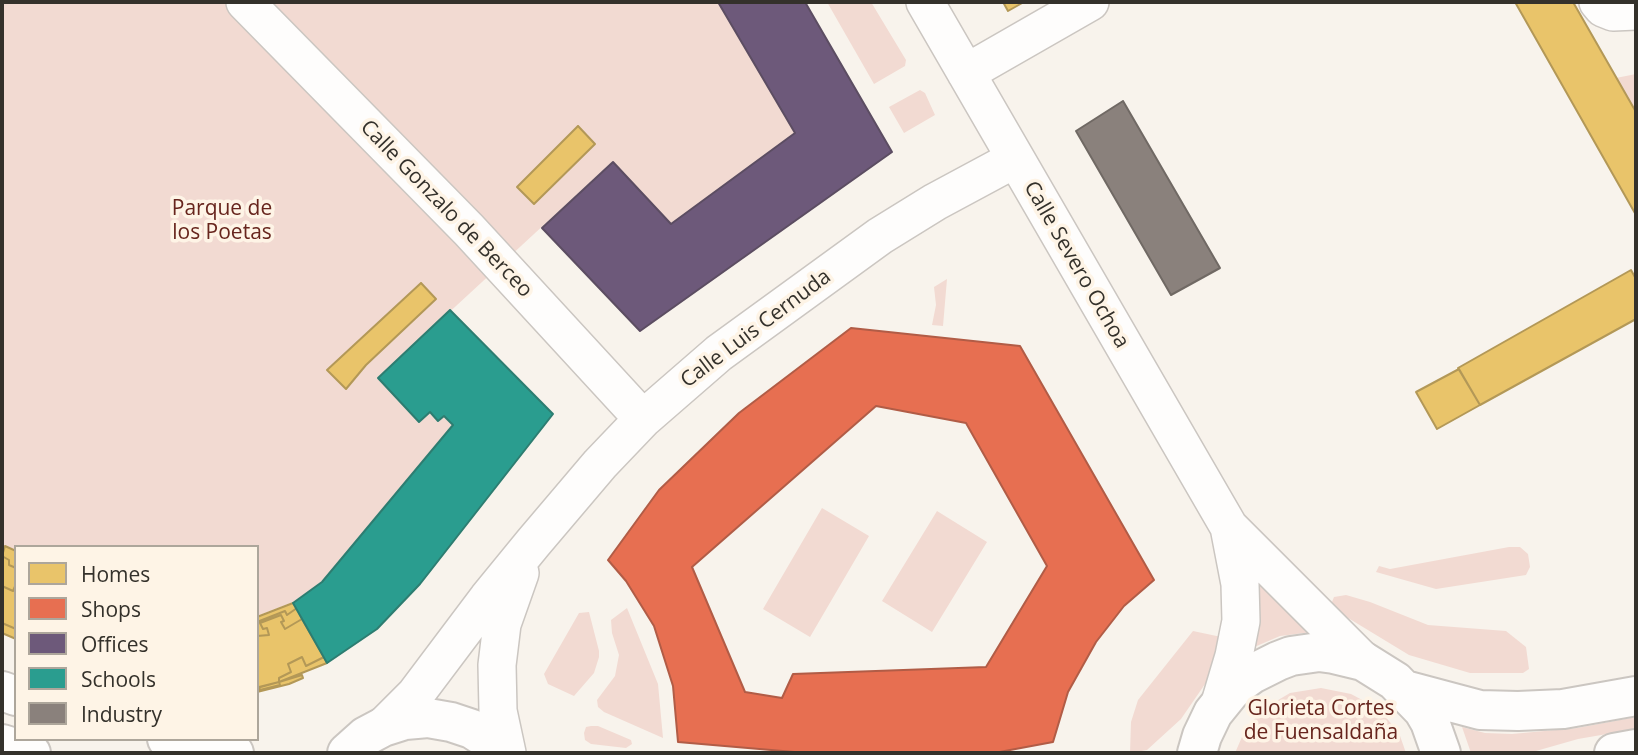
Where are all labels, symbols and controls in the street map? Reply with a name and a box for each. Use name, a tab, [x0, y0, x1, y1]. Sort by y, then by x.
street label: Calle Gonzalo de Berceo	[355, 115, 537, 303]
street label: Calle Severo Ochoa	[1018, 177, 1134, 353]
park label: Parque de los Poetas	[172, 196, 272, 246]
street label: Calle Luis Cernuda	[676, 264, 836, 394]
legend	[14, 545, 259, 741]
text: Homes	[81, 560, 150, 588]
text: Shops	[81, 595, 141, 623]
text: Offices	[81, 630, 149, 658]
text: Schools	[81, 665, 156, 693]
park label: Glorieta Cortes de Fuensaldaña	[1244, 696, 1398, 746]
text: Industry	[81, 700, 162, 728]

